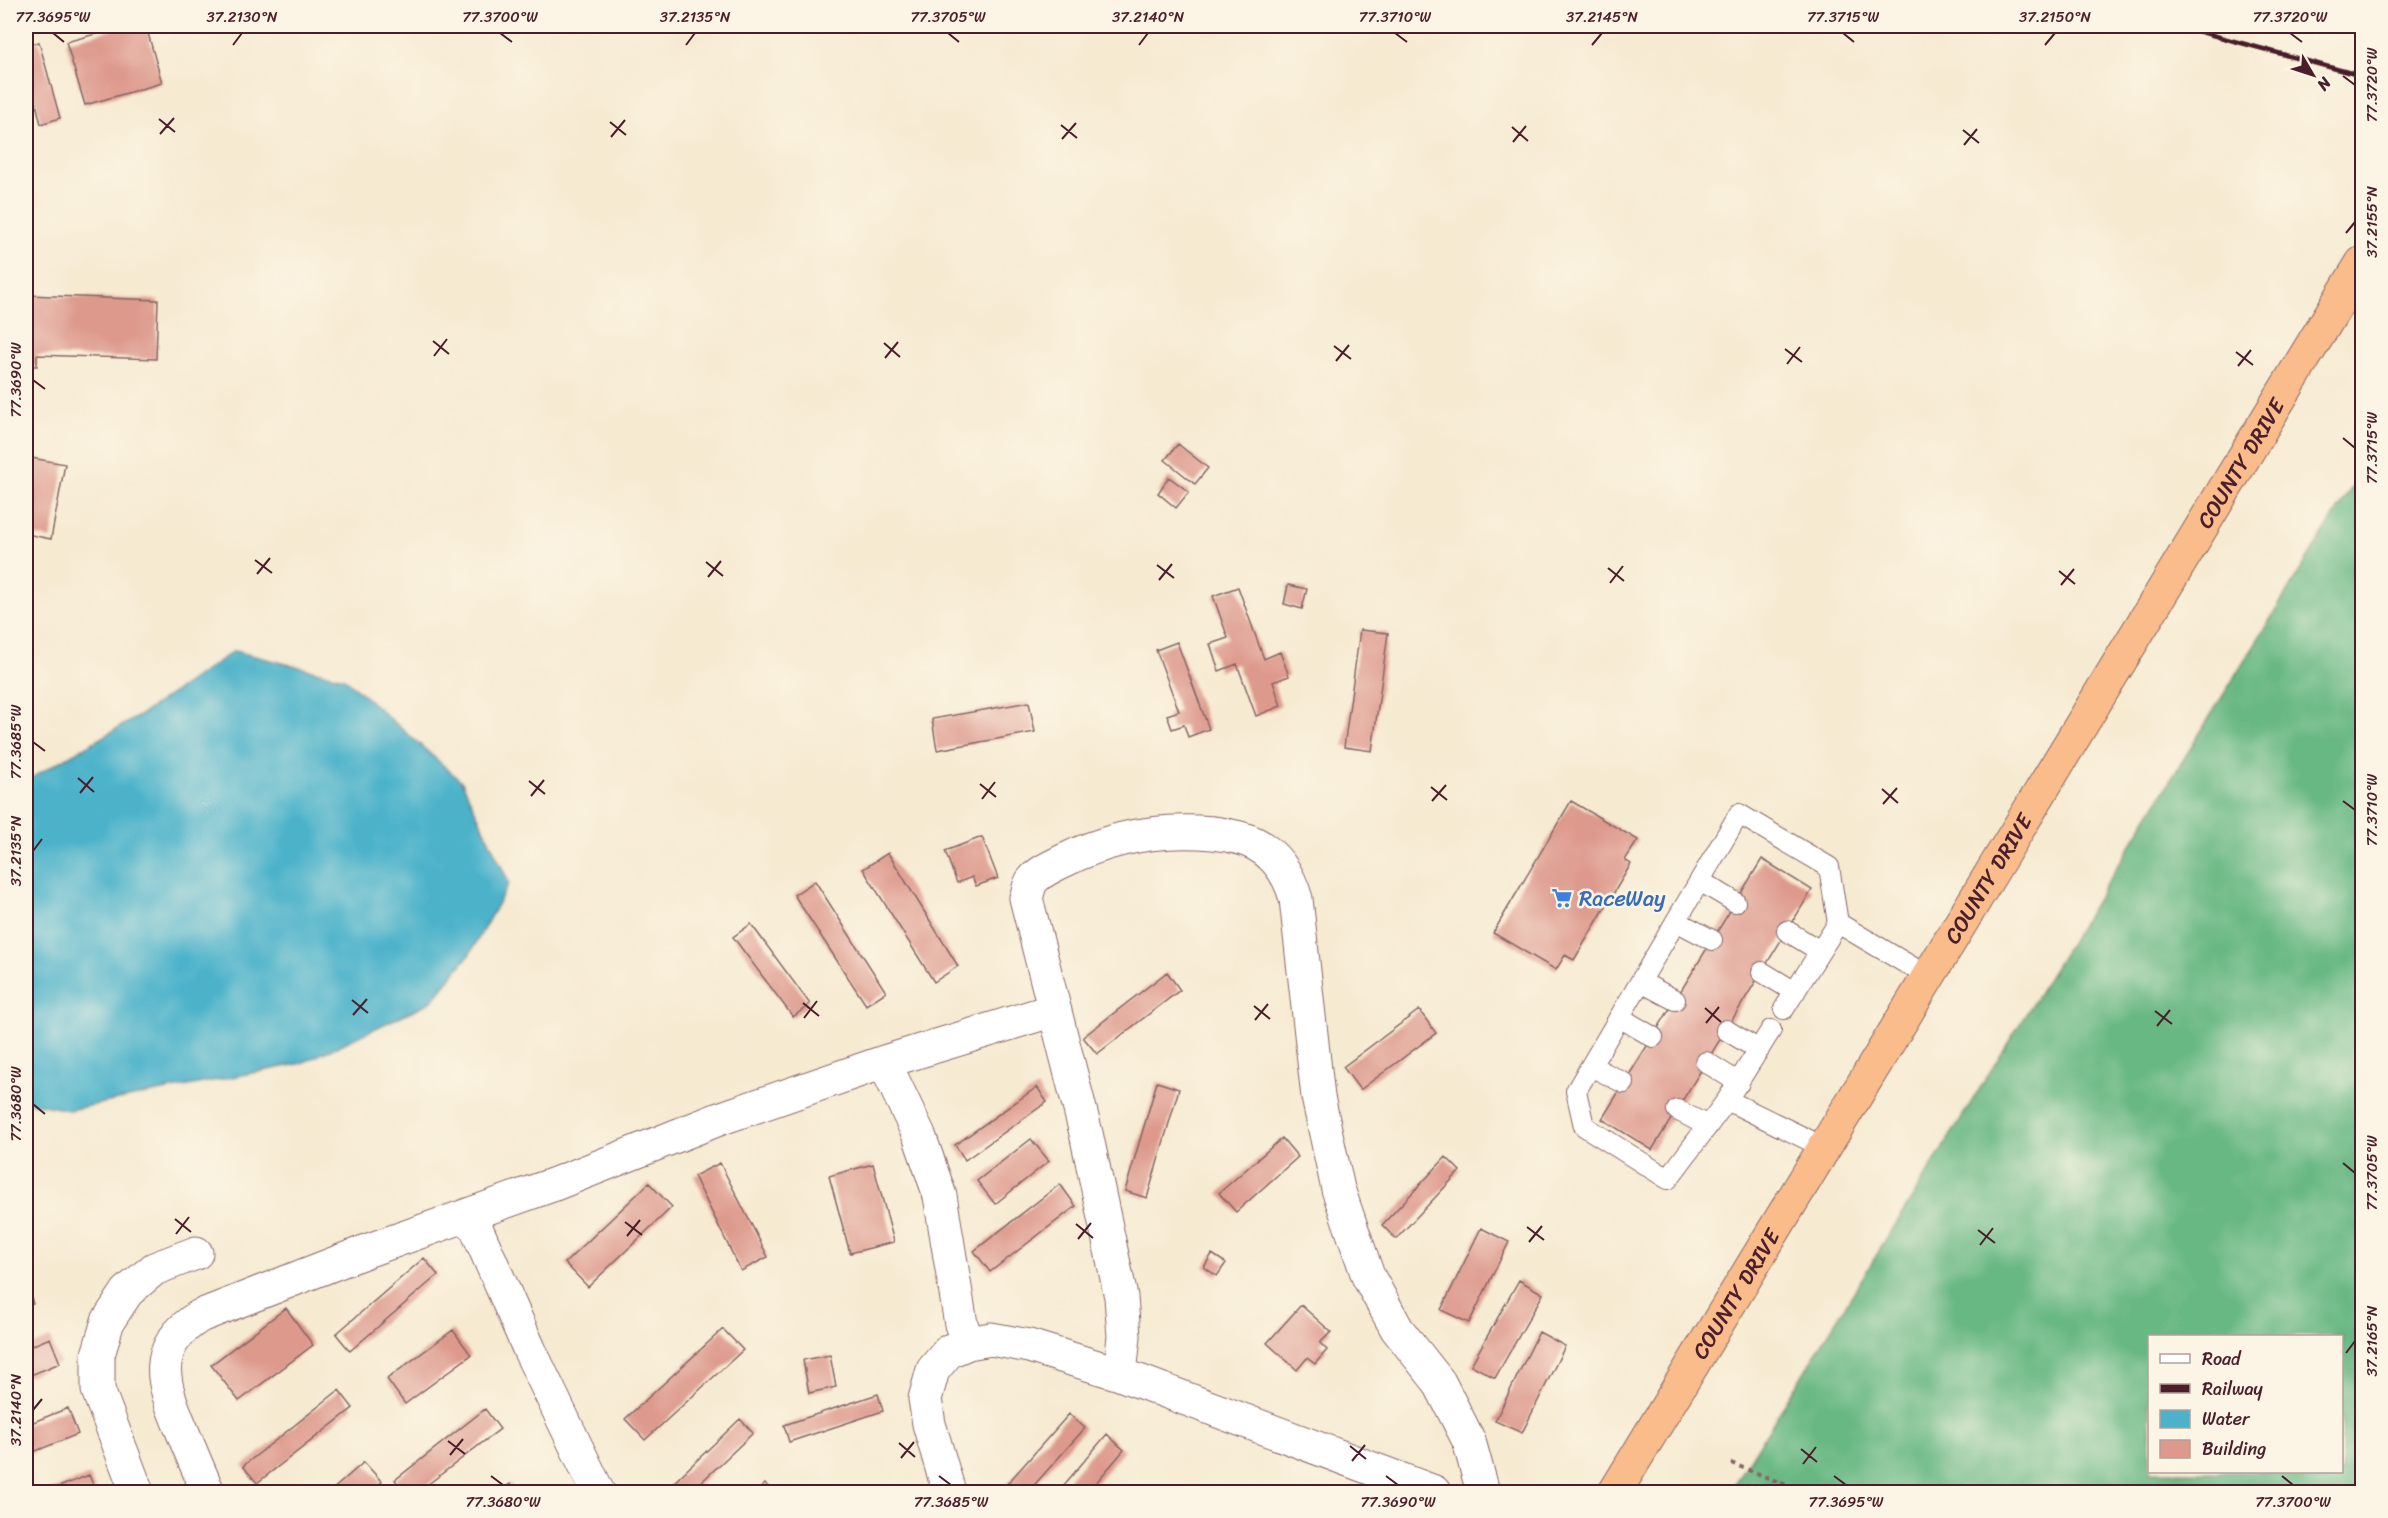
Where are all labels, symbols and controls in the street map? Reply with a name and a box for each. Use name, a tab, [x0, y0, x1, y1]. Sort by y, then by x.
text: 77.3695°W	[16, 4, 91, 30]
text: 37.2130°N	[207, 4, 278, 30]
text: 77.3700°W	[462, 4, 538, 30]
text: 37.2135°N	[660, 4, 731, 30]
text: 77.3705°W	[910, 4, 986, 30]
text: 37.2140°N	[1112, 4, 1185, 30]
text: 77.3710°W	[1359, 4, 1432, 30]
text: 37.2145°N	[1566, 4, 1638, 30]
text: 77.3715°W	[1807, 4, 1879, 30]
text: 37.2150°N	[2019, 4, 2092, 30]
text: 77.3720°W	[2253, 4, 2328, 30]
north arrow	[2283, 45, 2343, 105]
text: 77.3720°W	[2359, 47, 2385, 122]
text: N	[2309, 70, 2340, 98]
text: 37.2155°N	[2359, 186, 2385, 258]
text: 77.3690°W	[3, 342, 29, 418]
street label: COUNTY DRIVE	[2186, 389, 2297, 536]
text: 77.3715°W	[2359, 412, 2385, 484]
text: 77.3685°W	[3, 704, 29, 779]
text: 77.3710°W	[2359, 773, 2385, 846]
street label: COUNTY DRIVE	[1934, 804, 2044, 952]
text: 37.2135°N	[3, 815, 29, 886]
place label: RaceWay	[1579, 879, 1666, 918]
supermarket icon: RaceWay	[1550, 886, 1574, 910]
text: 77.3680°W	[3, 1066, 29, 1141]
text: 77.3705°W	[2359, 1135, 2385, 1211]
street label: COUNTY DRIVE	[1681, 1220, 1792, 1367]
text: 37.2165°N	[2359, 1305, 2385, 1376]
legend	[2148, 1335, 2343, 1473]
text: Road	[2202, 1343, 2242, 1375]
text: 37.2140°N	[3, 1373, 29, 1446]
text: Railway	[2202, 1373, 2264, 1405]
text: Water	[2202, 1403, 2251, 1435]
text: Building	[2202, 1433, 2266, 1465]
text: 77.3680°W	[466, 1489, 541, 1515]
text: 77.3685°W	[914, 1489, 989, 1515]
text: 77.3690°W	[1360, 1489, 1436, 1515]
text: 77.3695°W	[1809, 1489, 1884, 1515]
text: 77.3700°W	[2255, 1489, 2331, 1515]

